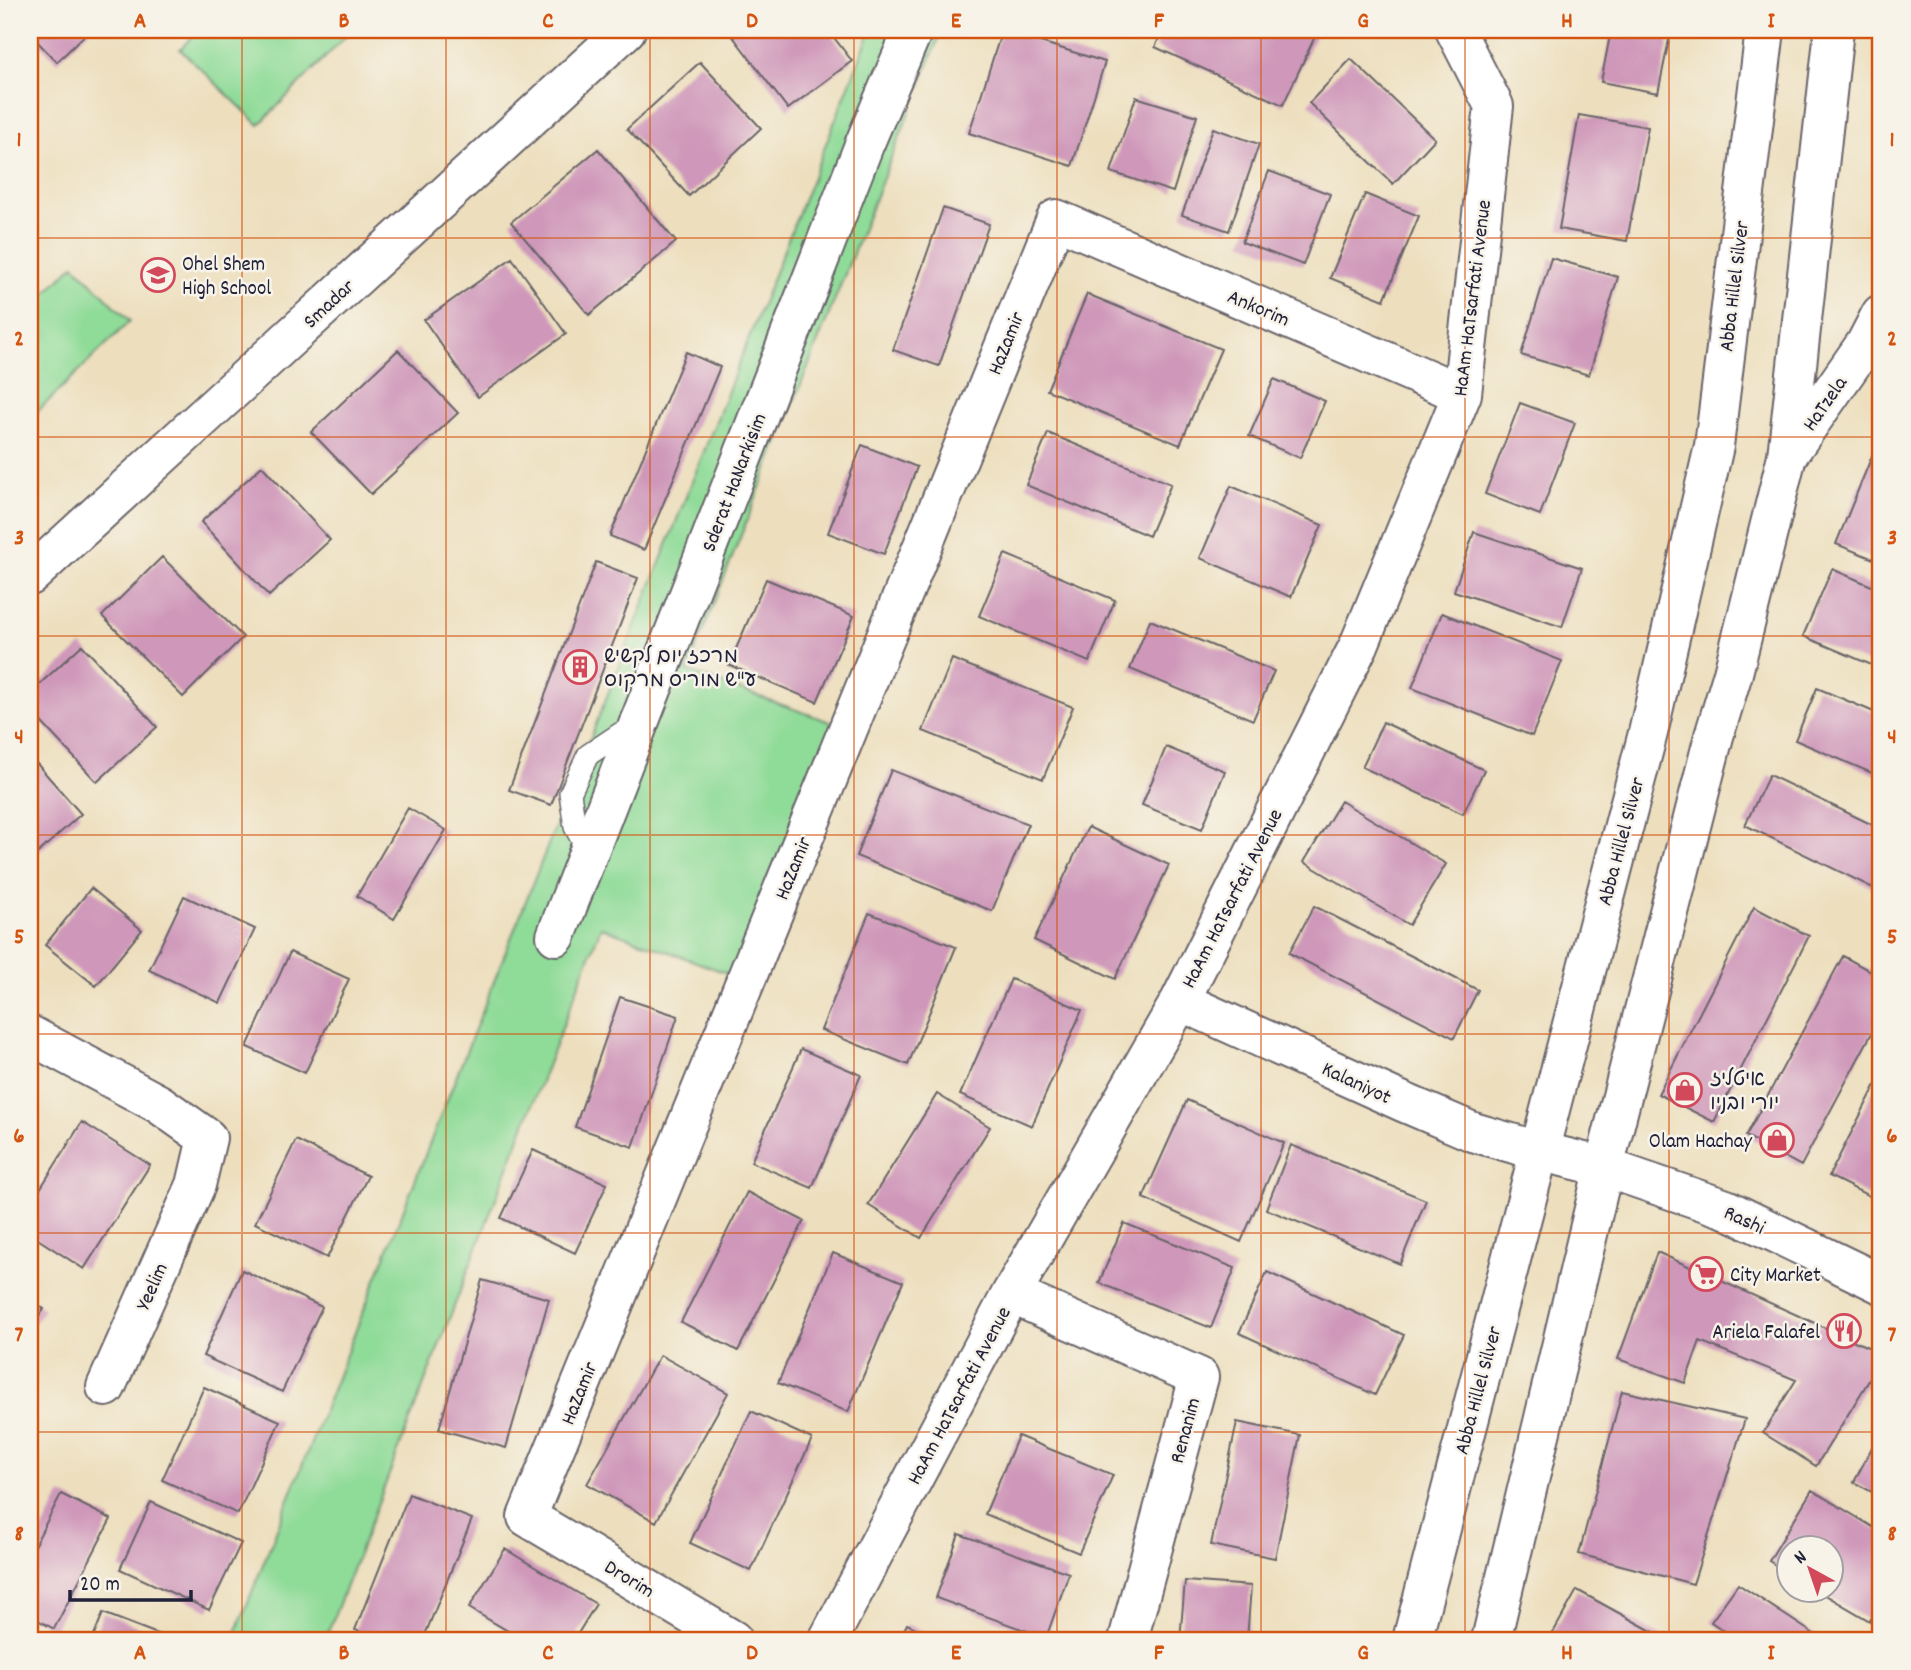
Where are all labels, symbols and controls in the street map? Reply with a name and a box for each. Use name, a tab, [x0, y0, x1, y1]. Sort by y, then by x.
text: A	[134, 6, 146, 39]
text: B	[339, 6, 350, 39]
text: C	[542, 6, 554, 39]
text: D	[746, 6, 758, 39]
text: E	[951, 6, 962, 39]
text: F	[1154, 6, 1165, 39]
text: G	[1357, 6, 1369, 39]
text: H	[1561, 6, 1573, 39]
text: I	[1767, 6, 1775, 39]
text: 1	[16, 125, 22, 158]
text: 1	[1889, 125, 1895, 158]
street label: HaAm HaTsarfati Avenue	[1447, 198, 1501, 398]
street label: Abba Hillel Silver	[1713, 219, 1759, 354]
place label: Ohel Shem High School	[182, 251, 271, 305]
school or university icon: Ohel Shem High School	[139, 256, 177, 294]
street label: Smadar	[297, 273, 363, 337]
street label: Ankorim	[1222, 283, 1294, 336]
street label: HaZamir	[982, 308, 1034, 380]
text: 2	[14, 324, 24, 357]
text: 2	[1887, 324, 1897, 357]
street label: HaTzela	[1797, 370, 1857, 438]
street label: Sderat HaNarkisim	[696, 409, 776, 557]
text: 3	[14, 523, 24, 556]
text: 3	[1887, 523, 1897, 556]
place label: מרכז יום לקשיש ע"ש מוריס מרקוס	[604, 643, 757, 697]
building icon: מרכז יום לקשיש ע"ש מוריס מרקוס	[561, 648, 599, 686]
text: 4	[14, 722, 24, 755]
text: 4	[1887, 722, 1897, 755]
street label: Abba Hillel Silver	[1591, 774, 1655, 909]
street label: HaAm HaTsarfati Avenue	[1175, 804, 1292, 994]
street label: HaZamir	[769, 833, 821, 905]
text: 5	[14, 922, 24, 955]
text: 5	[1887, 922, 1897, 955]
street label: Kalaniyot	[1316, 1056, 1396, 1114]
place label: איטליז יורי ובניו	[1710, 1066, 1779, 1120]
shop icon: איטליז יורי ובניו	[1666, 1071, 1704, 1109]
text: 6	[13, 1121, 25, 1154]
shop icon: Olam Hachay	[1758, 1121, 1796, 1159]
text: 6	[1886, 1121, 1898, 1154]
place label: Olam Hachay	[1649, 1128, 1752, 1158]
street label: Rashi	[1718, 1199, 1769, 1244]
supermarket icon: City Market	[1687, 1255, 1725, 1293]
street label: Yeelim	[130, 1259, 177, 1316]
place label: City Market	[1730, 1262, 1821, 1292]
street label: HaAm HaTsarfati Avenue	[901, 1302, 1020, 1491]
restaurant icon: Ariela Falafel	[1825, 1312, 1863, 1350]
place label: Ariela Falafel	[1712, 1319, 1820, 1349]
text: 7	[15, 1320, 24, 1353]
text: 7	[1888, 1320, 1897, 1353]
street label: Abba Hillel Silver	[1448, 1323, 1512, 1458]
street label: HaZamir	[555, 1358, 607, 1430]
street label: Renanim	[1164, 1395, 1210, 1467]
text: 8	[14, 1519, 24, 1552]
text: 8	[1887, 1519, 1897, 1552]
north arrow	[1774, 1534, 1844, 1604]
text: N	[1789, 1545, 1814, 1572]
street label: Drorim	[598, 1554, 659, 1607]
scale bar	[70, 1558, 191, 1602]
text: 20 m	[80, 1571, 120, 1601]
text: A	[134, 1638, 146, 1670]
text: B	[339, 1638, 350, 1670]
text: C	[542, 1638, 554, 1670]
text: D	[746, 1638, 758, 1670]
text: E	[951, 1638, 962, 1670]
text: F	[1154, 1638, 1165, 1670]
text: G	[1357, 1638, 1369, 1670]
text: H	[1561, 1638, 1573, 1670]
text: I	[1767, 1638, 1775, 1670]

